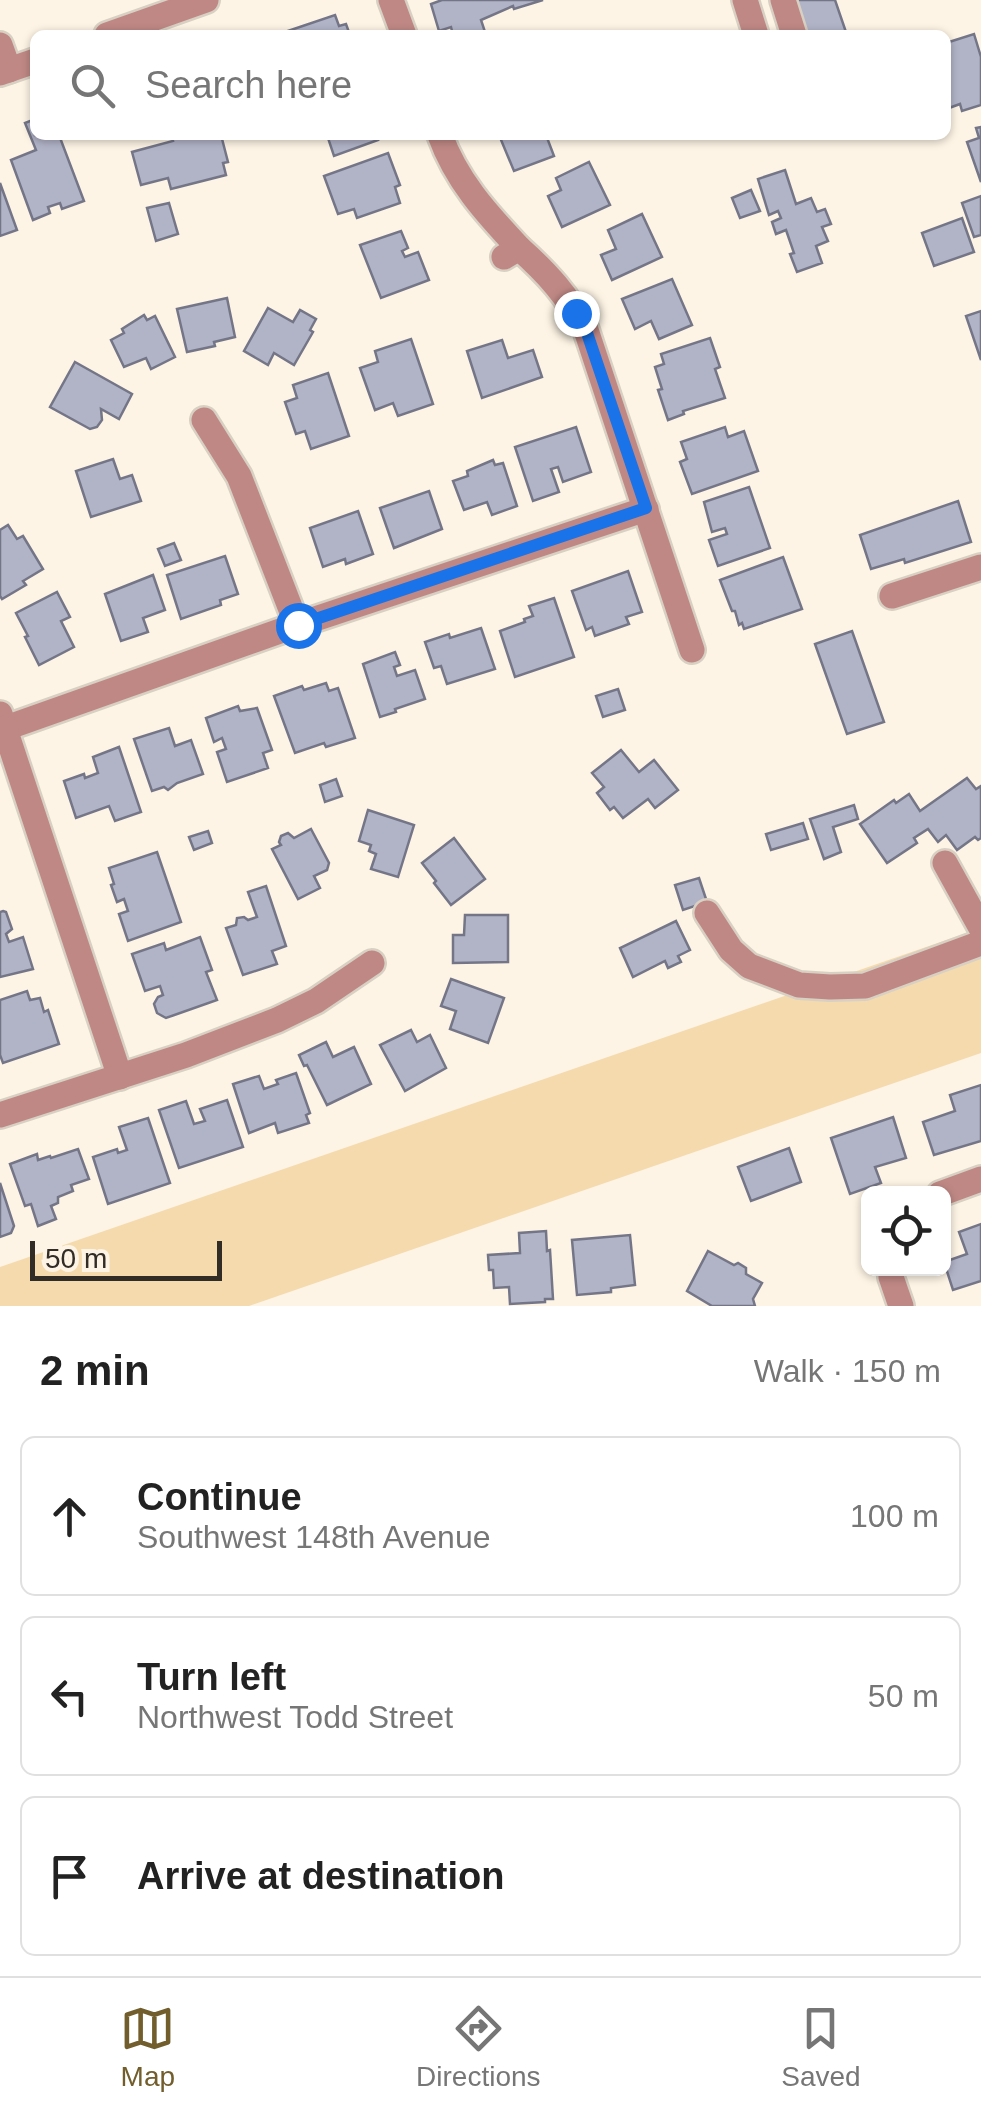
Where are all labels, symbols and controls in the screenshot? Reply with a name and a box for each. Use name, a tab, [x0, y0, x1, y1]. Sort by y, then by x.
search box	[30, 30, 951, 140]
icon: search	[65, 58, 120, 113]
text: Search here	[145, 64, 352, 106]
route end	[554, 291, 600, 337]
route start	[276, 603, 322, 649]
map controls	[861, 1186, 951, 1276]
button: locate	[861, 1186, 951, 1276]
scale bar	[30, 1236, 222, 1280]
text: 50 m	[45, 1243, 107, 1274]
text: 2 min	[40, 1347, 150, 1394]
text: Walk · 150 m	[754, 1353, 941, 1389]
text: Continue	[137, 1476, 302, 1518]
icon: ahead	[42, 1489, 97, 1544]
text: 100 m	[850, 1498, 939, 1534]
text: Southwest 148th Avenue	[137, 1519, 490, 1555]
text: Turn left	[137, 1656, 286, 1698]
icon: left	[42, 1669, 97, 1724]
text: 50 m	[868, 1678, 939, 1714]
text: Northwest Todd Street	[137, 1699, 453, 1735]
icon: arrive	[42, 1849, 97, 1904]
text: Arrive at destination	[137, 1855, 504, 1897]
tab: Map	[120, 2001, 175, 2093]
tab: Directions	[416, 2001, 541, 2093]
tab: Saved	[781, 2001, 861, 2093]

